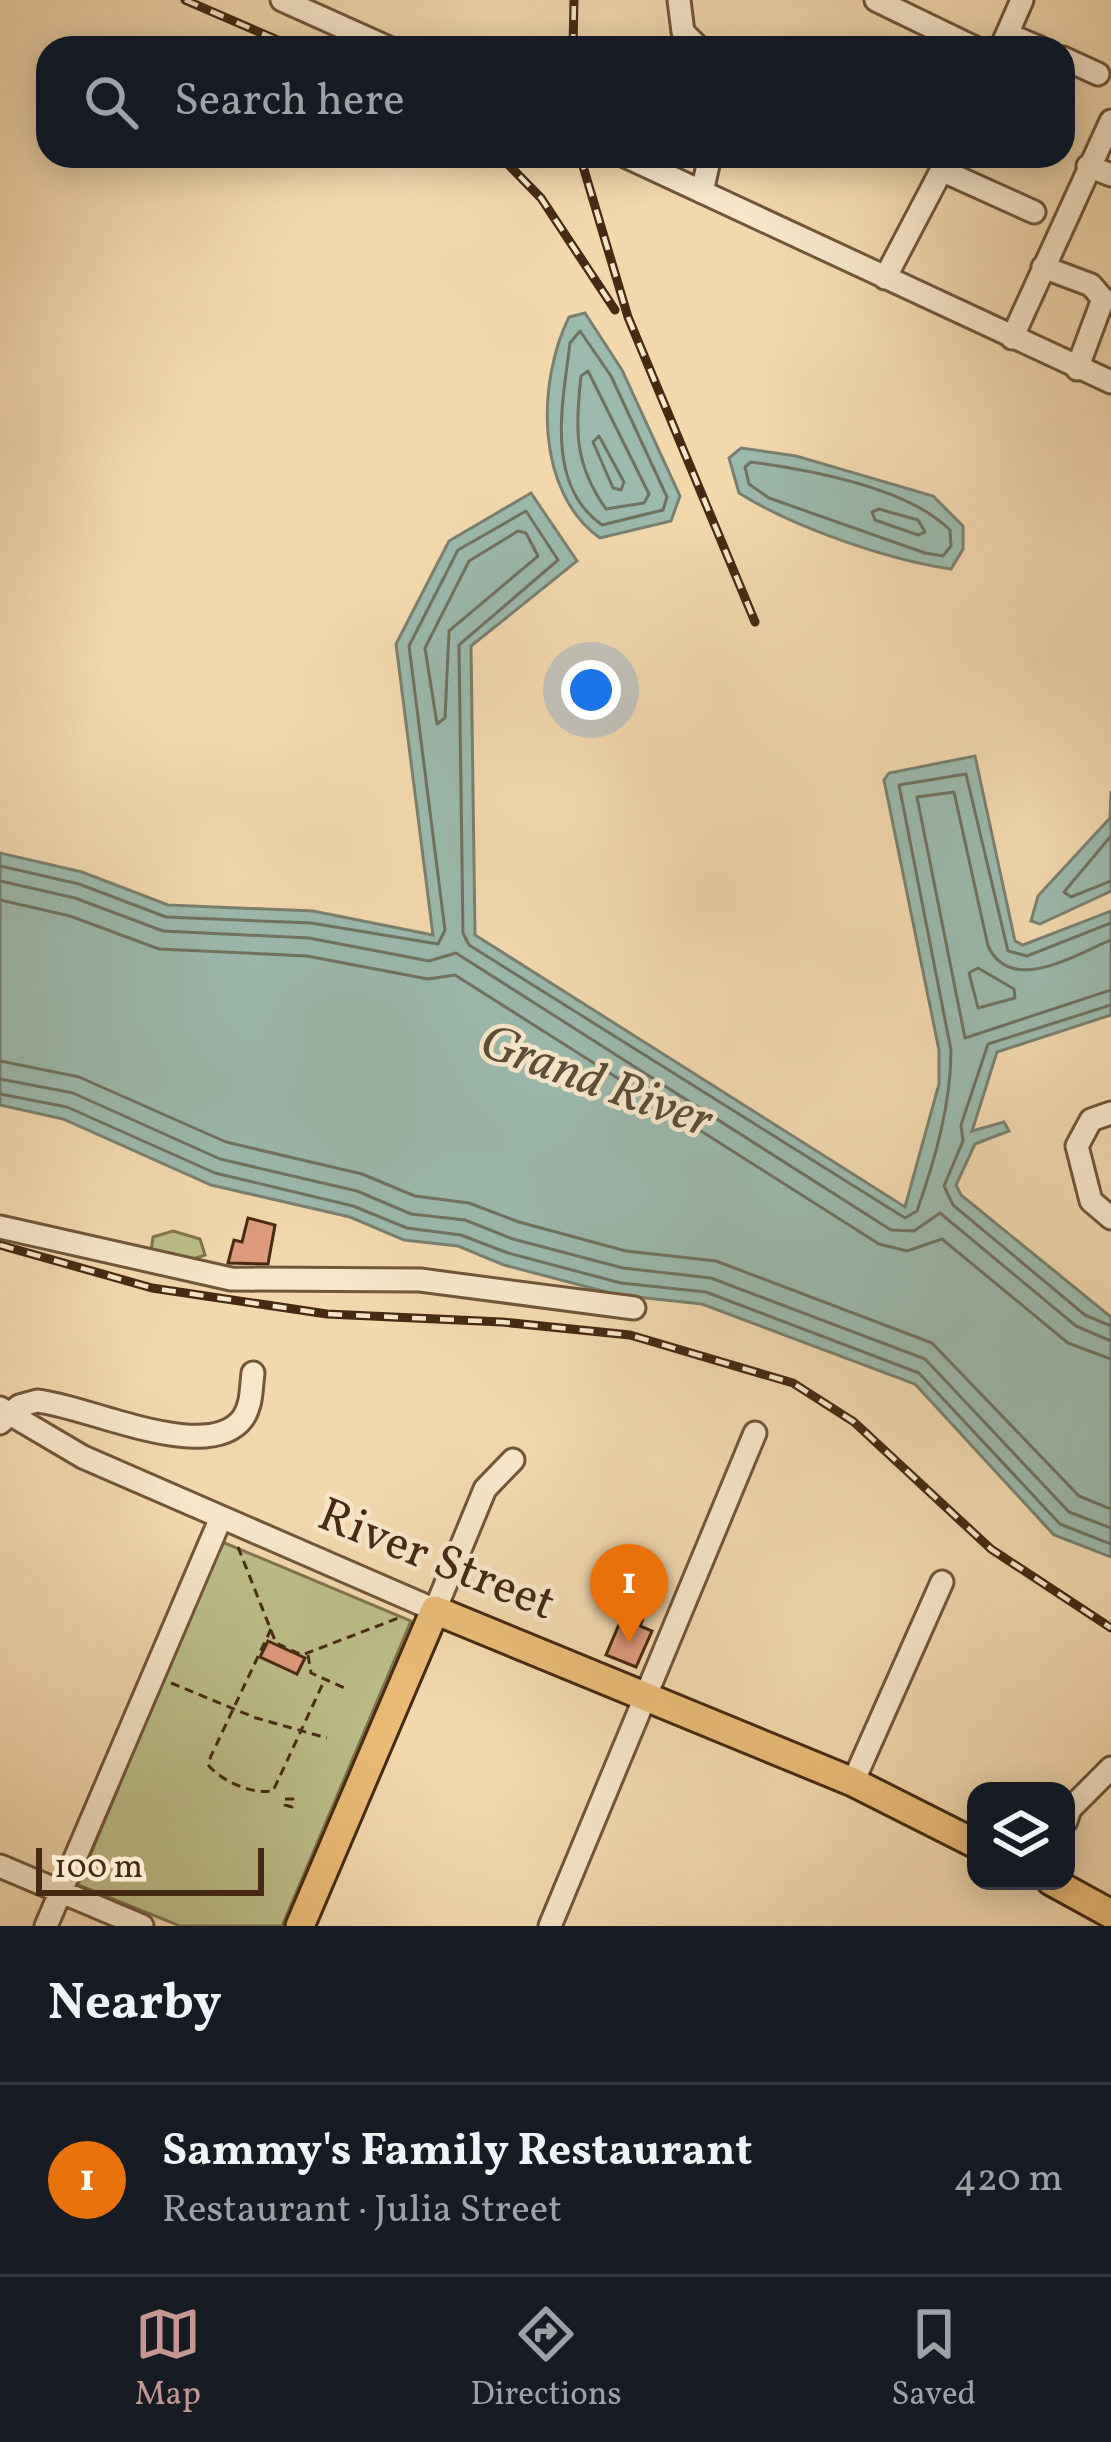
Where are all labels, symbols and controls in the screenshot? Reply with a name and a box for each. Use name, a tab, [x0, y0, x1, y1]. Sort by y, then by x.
search box	[36, 36, 1075, 168]
icon: search	[78, 69, 144, 135]
text: Search here	[174, 71, 405, 134]
your location	[561, 660, 621, 720]
water label: Grand River	[470, 1008, 723, 1158]
street label: River Street	[307, 1483, 565, 1639]
pin: 1	[590, 1544, 668, 1643]
map controls	[967, 1782, 1075, 1890]
button: layers	[967, 1782, 1075, 1890]
scale bar	[36, 1842, 264, 1895]
text: 100 m	[54, 1846, 143, 1892]
text: Nearby	[48, 1969, 222, 2040]
text: Sammy's Family Restaurant	[162, 2121, 752, 2184]
text: 1	[79, 2153, 95, 2207]
text: 420 m	[953, 2153, 1063, 2207]
text: Restaurant · Julia Street	[162, 2184, 562, 2238]
tab: Map	[135, 2301, 201, 2419]
tab: Directions	[470, 2301, 622, 2419]
tab: Saved	[891, 2301, 976, 2419]

